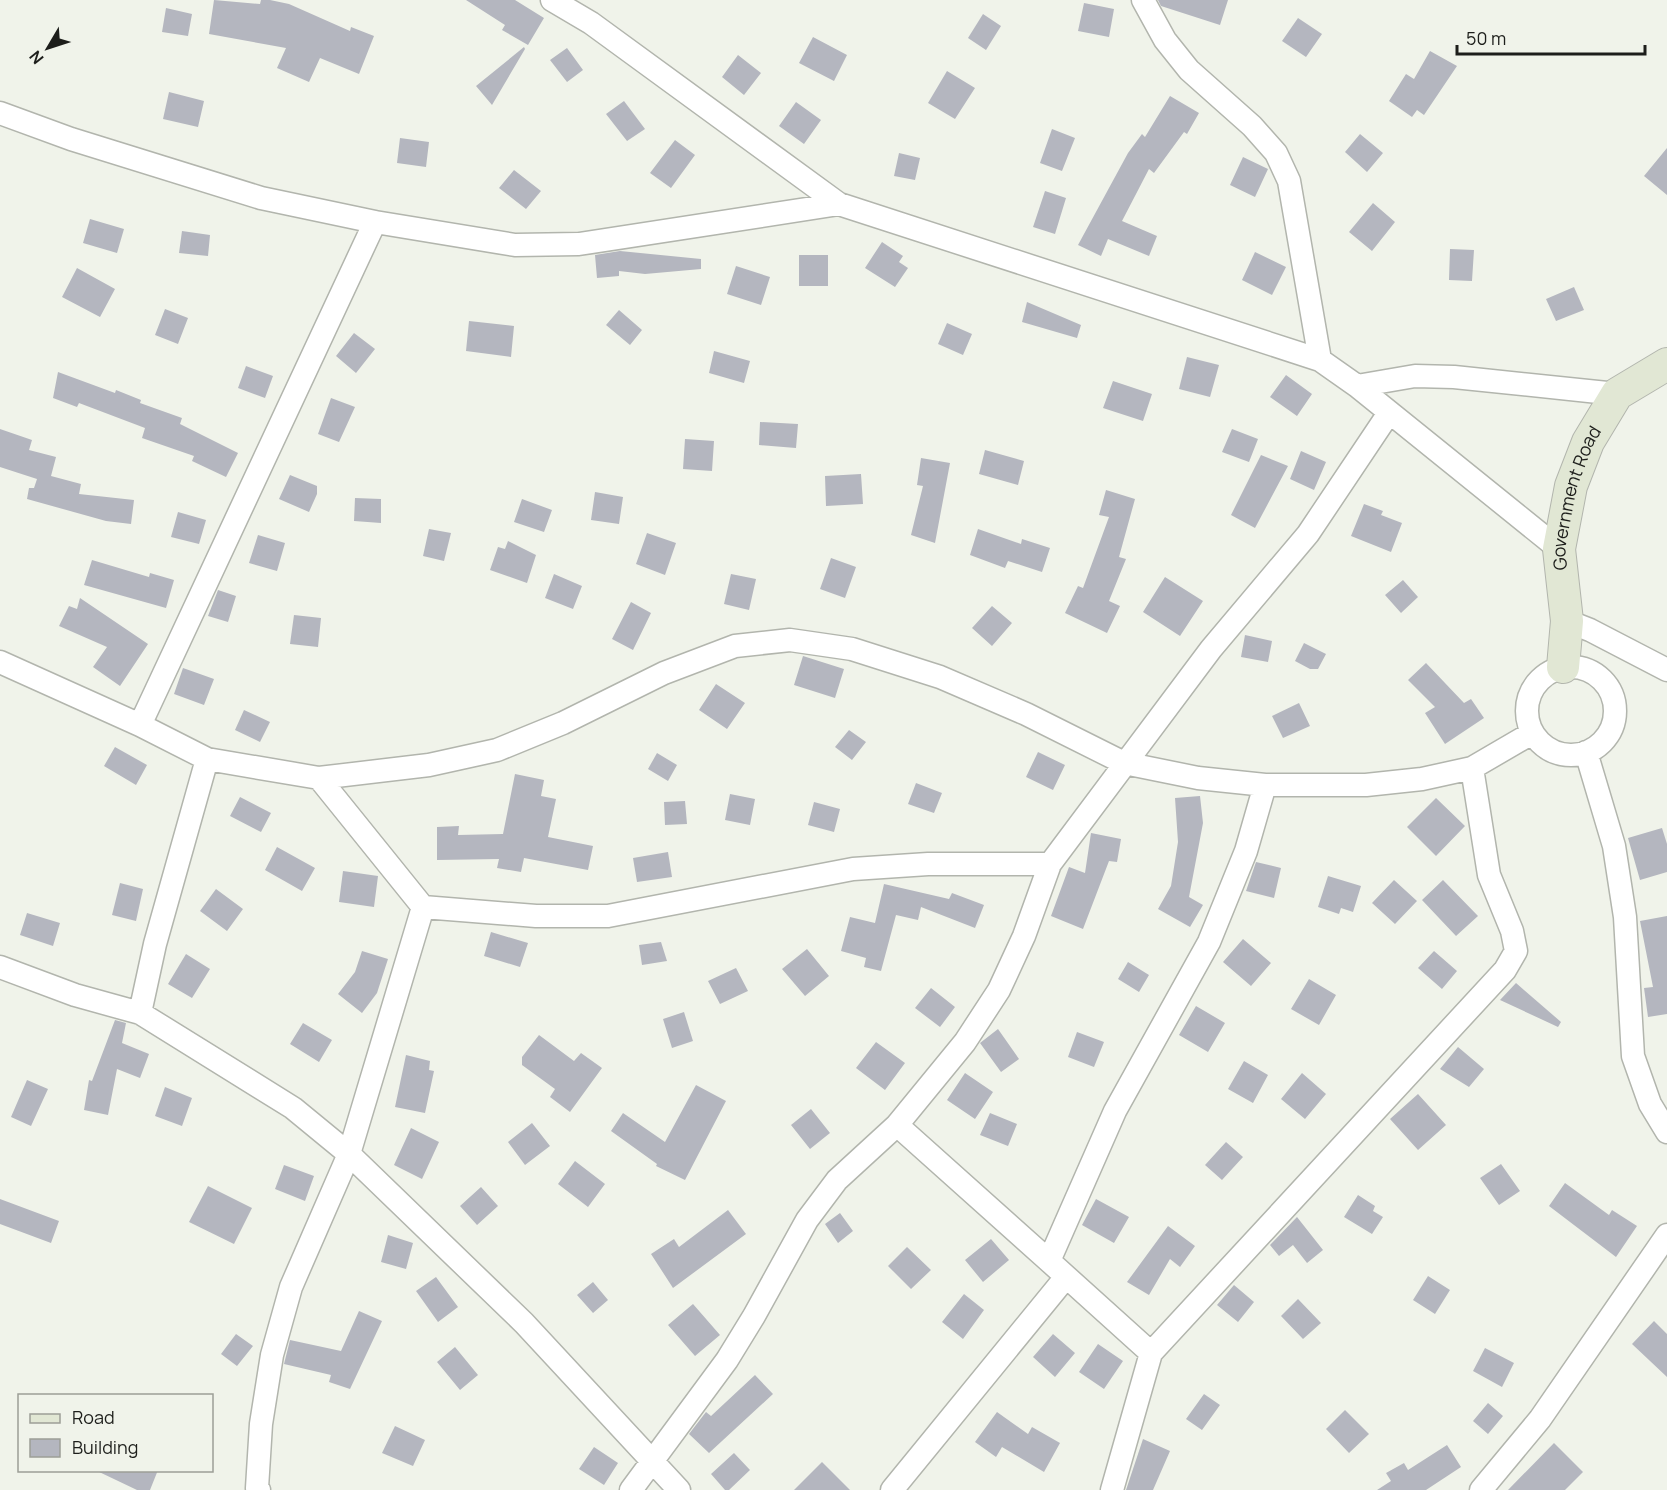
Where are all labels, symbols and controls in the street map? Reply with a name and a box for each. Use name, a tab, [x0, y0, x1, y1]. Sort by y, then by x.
north arrow	[18, 18, 78, 78]
scale bar	[1457, 18, 1644, 56]
text: 50 m	[1466, 26, 1506, 50]
text: N	[24, 46, 49, 69]
street label: Government Road	[1546, 421, 1606, 572]
legend	[18, 1394, 213, 1472]
text: Road	[72, 1405, 115, 1429]
text: Building	[72, 1435, 138, 1459]

